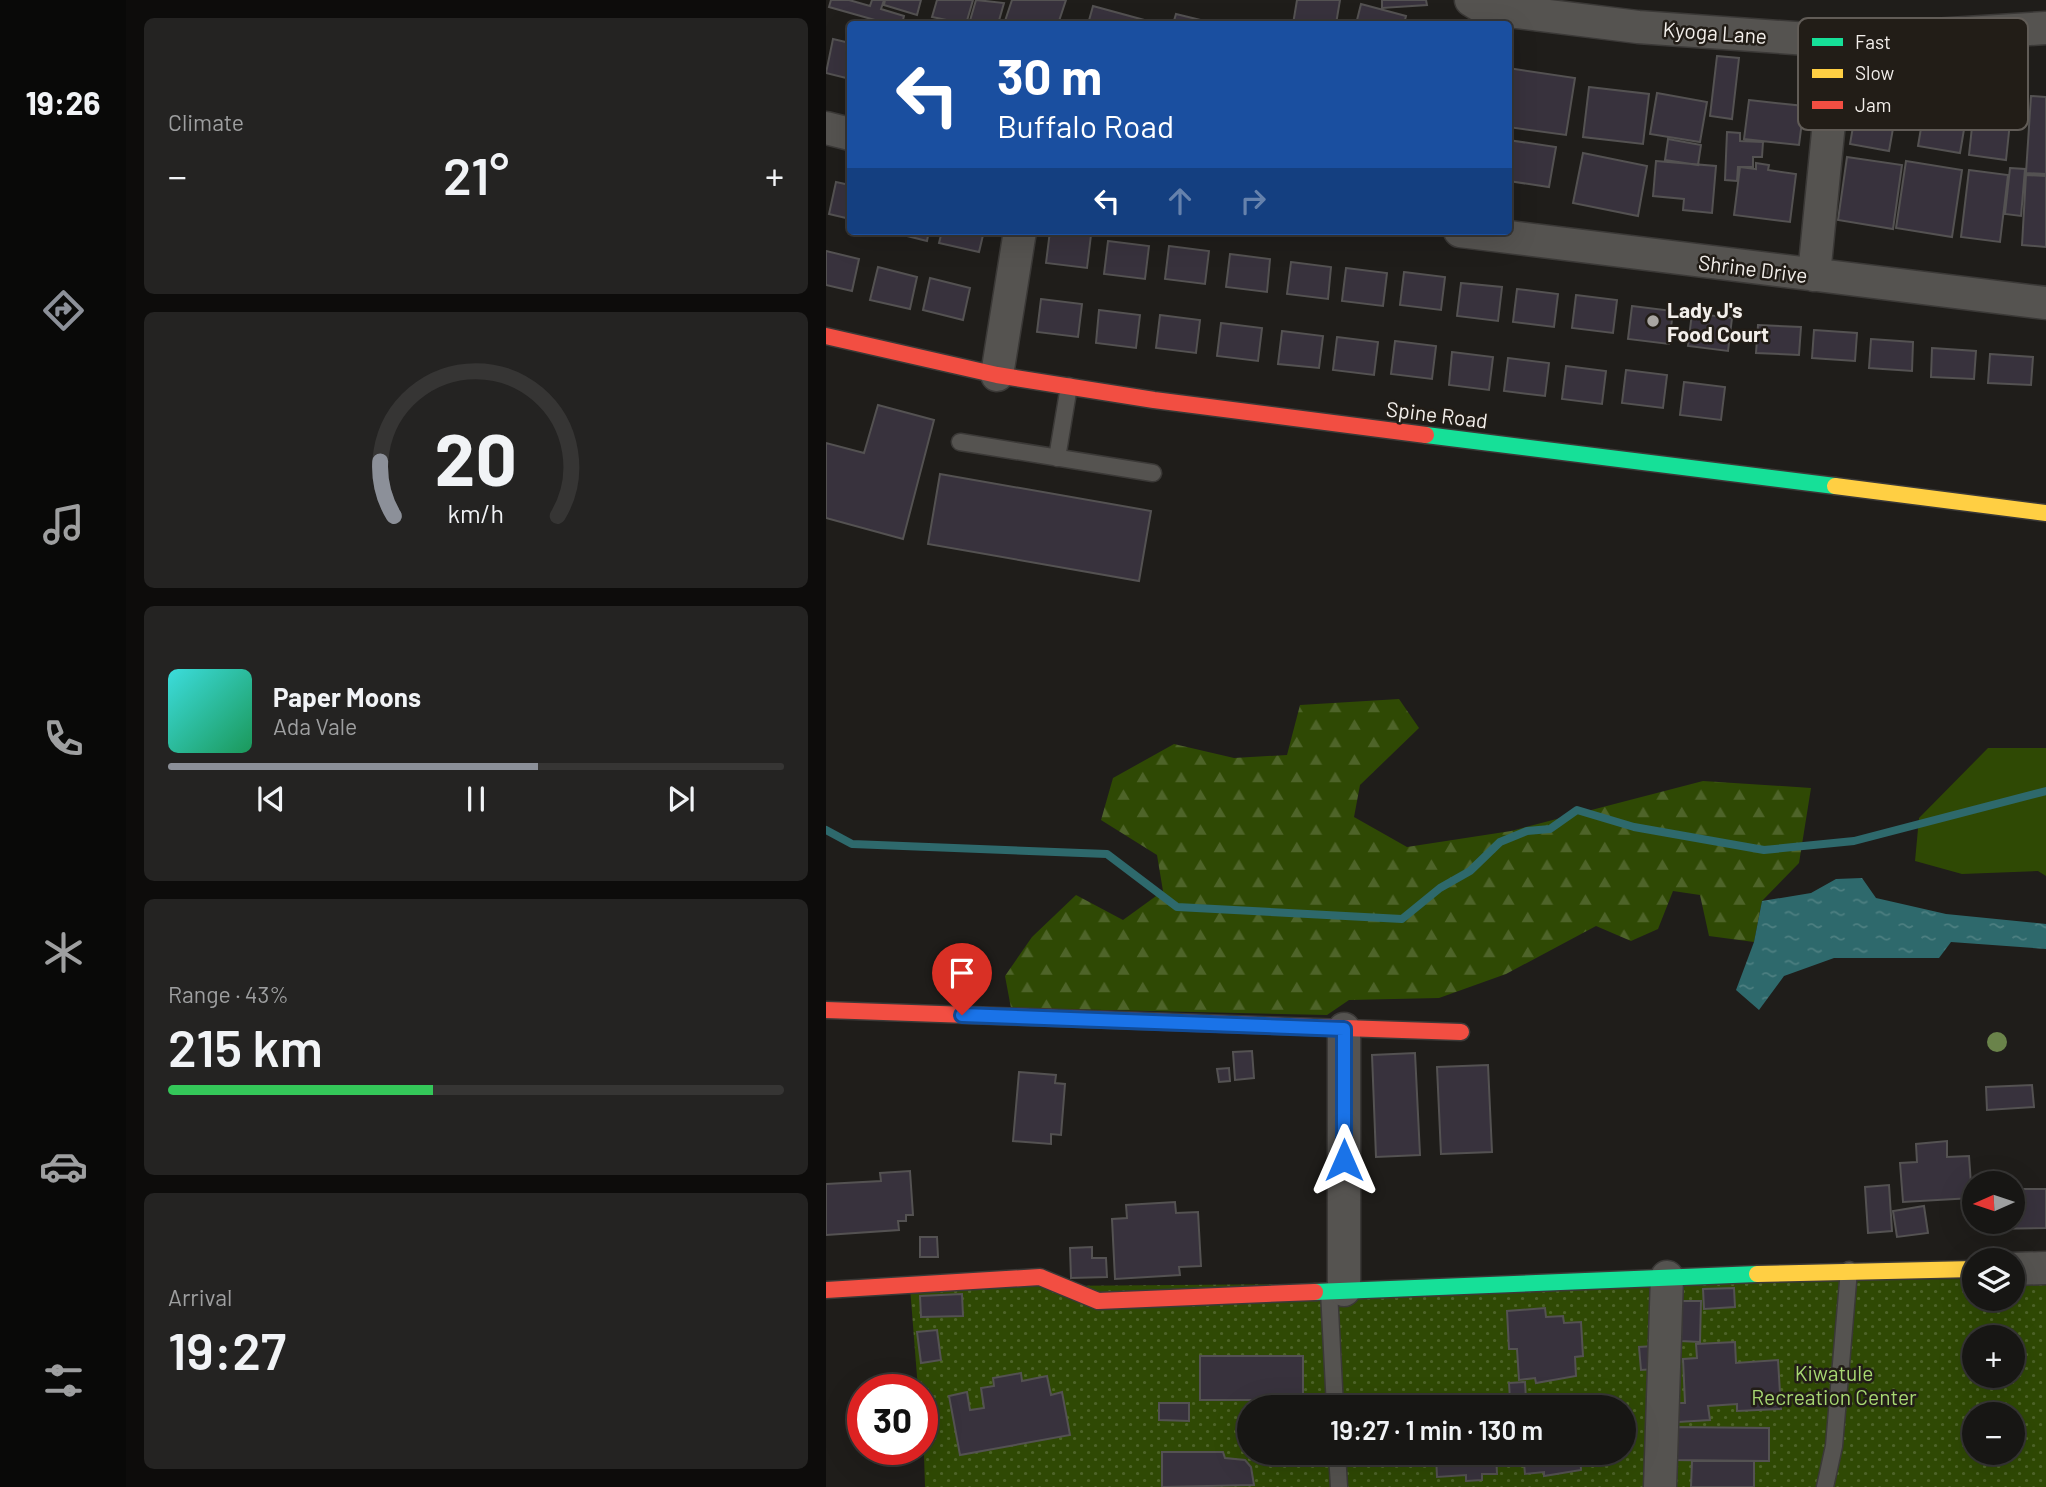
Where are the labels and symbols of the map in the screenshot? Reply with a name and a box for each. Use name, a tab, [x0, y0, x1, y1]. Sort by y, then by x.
street label: Kyoga Lane	[1662, 16, 1768, 48]
legend	[1798, 18, 2028, 130]
text: Fast	[1855, 30, 1891, 53]
text: Slow	[1855, 61, 1894, 84]
text: Jam	[1855, 93, 1891, 116]
street label: Shrine Drive	[1697, 249, 1809, 287]
place label: Lady J's Food Court	[1667, 297, 1769, 346]
marker: Lady J's Food Court	[1645, 313, 1661, 329]
street label: Spine Road	[1385, 395, 1489, 433]
pin	[932, 943, 992, 1015]
position arrow	[1307, 1123, 1381, 1197]
north arrow	[1962, 1171, 2025, 1234]
park label: Kiwatule Recreation Center	[1751, 1360, 1917, 1409]
speed limit sign: 30	[847, 1374, 938, 1465]

